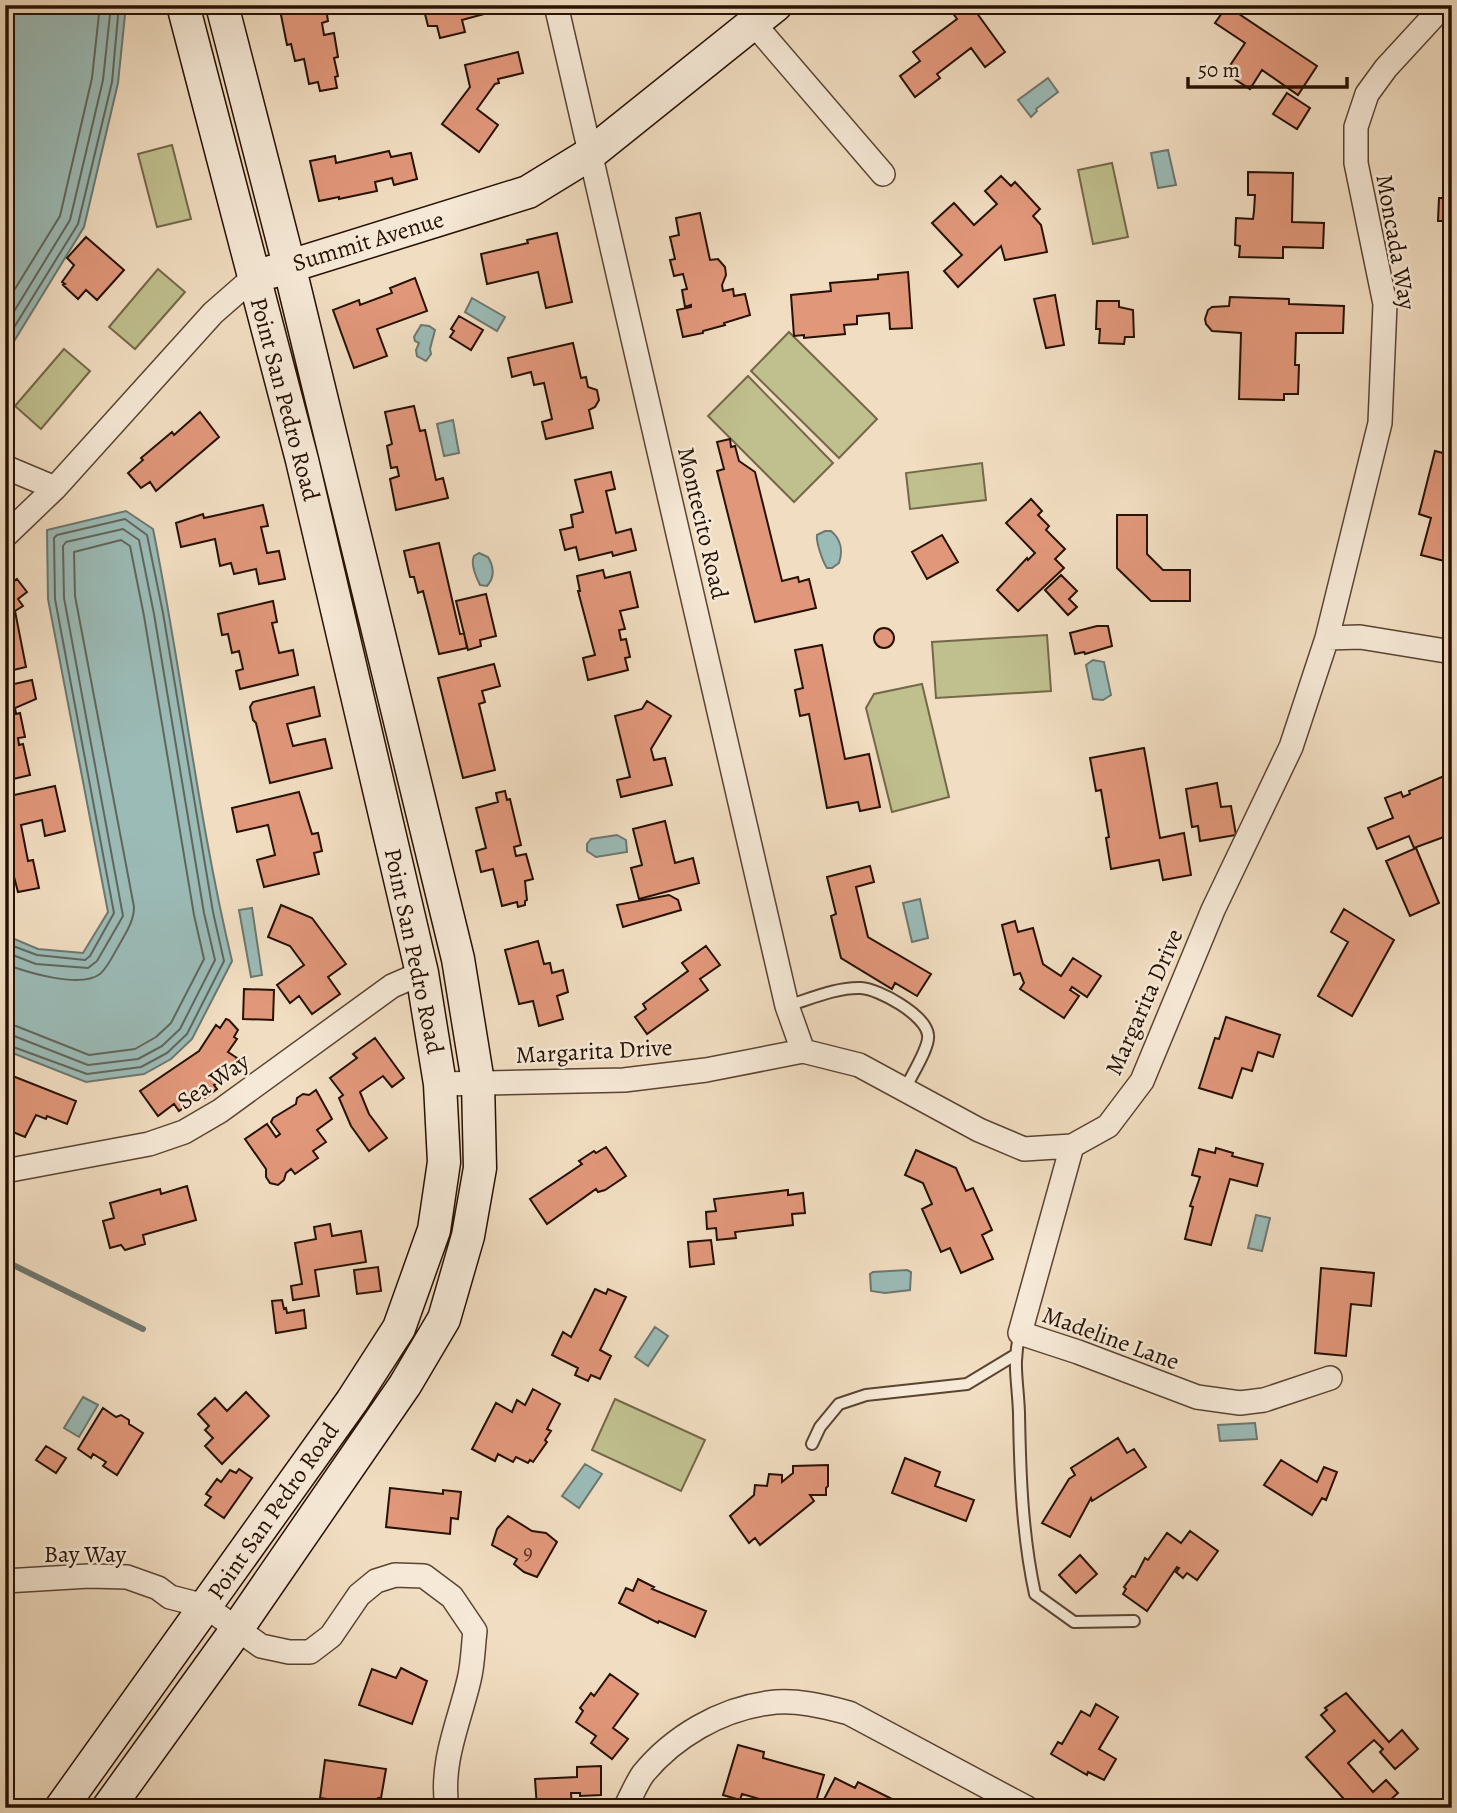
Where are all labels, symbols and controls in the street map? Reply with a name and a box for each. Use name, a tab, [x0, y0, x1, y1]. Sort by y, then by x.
scale bar	[1188, 46, 1347, 90]
text: 50 m	[1198, 56, 1240, 84]
street label: Moncada Way	[1368, 172, 1424, 312]
street label: Summit Avenue	[288, 203, 448, 279]
street label: Point San Pedro Road	[242, 294, 328, 504]
street label: Montecito Road	[670, 444, 736, 602]
street label: Point San Pedro Road	[377, 845, 451, 1057]
street label: Margarita Drive	[1097, 924, 1191, 1080]
street label: Margarita Drive	[515, 1031, 673, 1071]
street label: Sea Way	[171, 1045, 256, 1117]
street label: Madeline Lane	[1038, 1298, 1184, 1378]
street label: Point San Pedro Road	[200, 1416, 346, 1606]
street label: Bay Way	[44, 1538, 126, 1570]
house number: 9	[523, 1538, 533, 1566]

